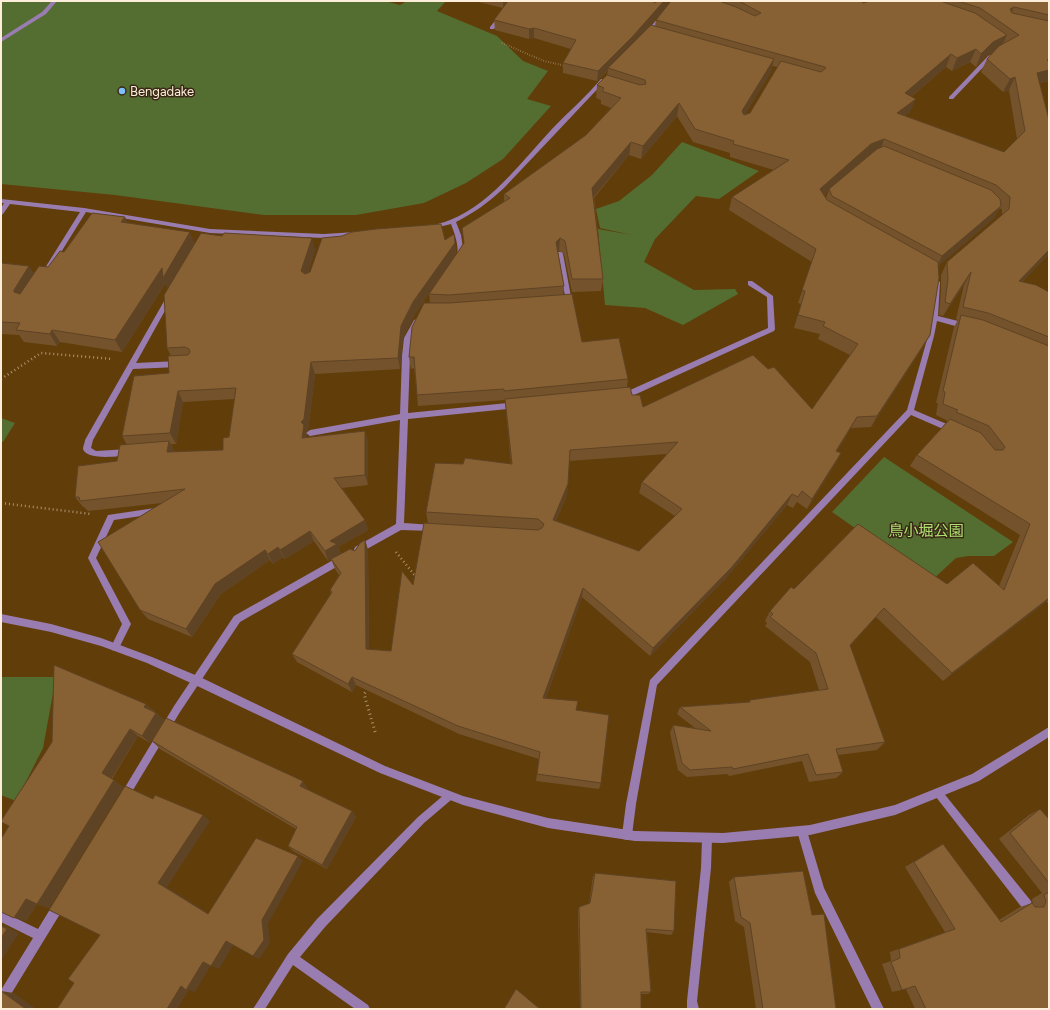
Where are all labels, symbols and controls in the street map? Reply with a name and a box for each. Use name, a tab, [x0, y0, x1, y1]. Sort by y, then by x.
place label: Bengadake	[130, 84, 194, 99]
marker: Bengadake	[117, 86, 127, 96]
park label: 鳥小堀公園	[888, 522, 964, 540]

